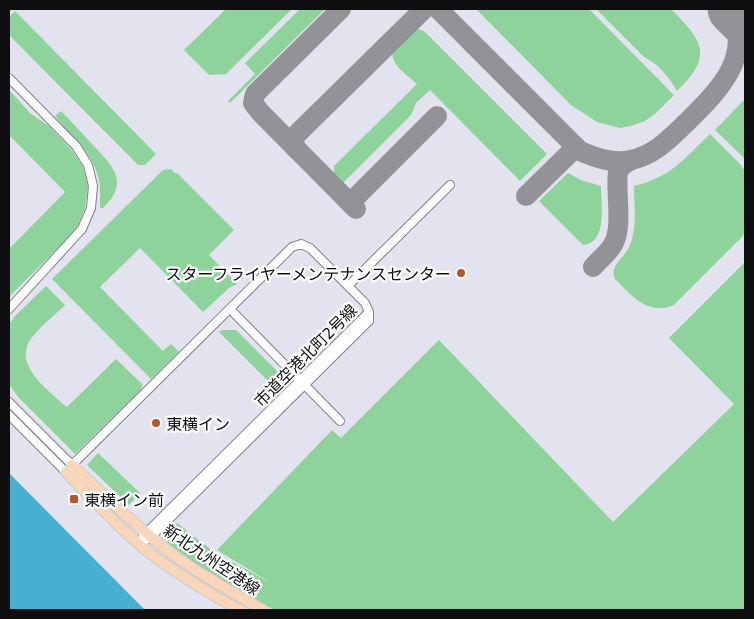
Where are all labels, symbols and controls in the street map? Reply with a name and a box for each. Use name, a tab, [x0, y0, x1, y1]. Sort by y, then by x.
place label: スターフライヤーメンテナンスセンター	[165, 264, 451, 283]
marker: スターフライヤーメンテナンスセンター	[455, 267, 467, 279]
street label: 市道空港北町2号線	[250, 300, 360, 410]
place label: 東横イン	[166, 414, 230, 433]
marker: 東横イン	[150, 417, 162, 429]
place label: 東横イン前	[84, 490, 164, 509]
marker: 東横イン前	[68, 493, 80, 505]
street label: 新北九州空港線	[160, 520, 264, 598]

